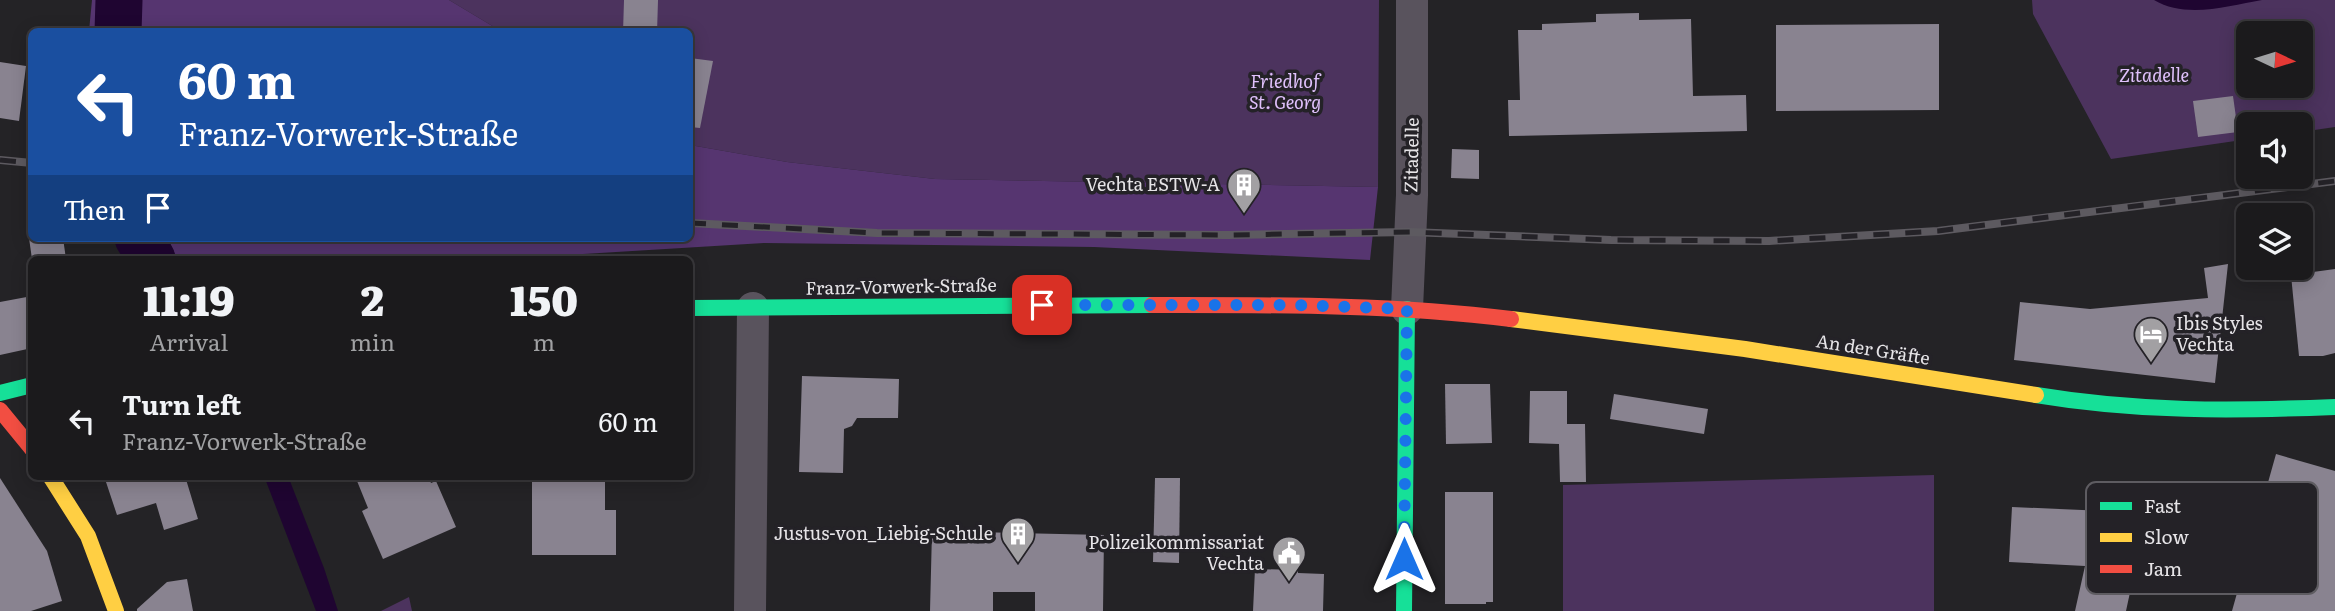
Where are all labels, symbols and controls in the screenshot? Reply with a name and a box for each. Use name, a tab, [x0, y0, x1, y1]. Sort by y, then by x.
north arrow	[2236, 21, 2314, 98]
map controls	[2236, 21, 2313, 280]
text: 60 m	[178, 41, 295, 114]
icon: left	[63, 56, 154, 147]
park label: Zitadelle	[2119, 61, 2189, 88]
park label: Friedhof St. Georg	[1249, 67, 1322, 115]
text: Franz-Vorwerk-Straße	[178, 108, 518, 156]
button: sound	[2236, 112, 2313, 189]
street label: Zitadelle	[1396, 117, 1425, 193]
building icon: Vechta ESTW-A	[1225, 166, 1263, 215]
place label: Vechta ESTW-A	[1085, 170, 1220, 197]
text: Then	[63, 189, 125, 228]
icon: arrive	[139, 189, 177, 227]
button: layers	[2236, 203, 2313, 280]
text: 11:19	[143, 267, 235, 329]
text: 2	[361, 267, 384, 329]
text: 150	[510, 267, 578, 329]
street label: Franz-Vorwerk-Straße	[805, 270, 997, 301]
pin	[1012, 275, 1072, 335]
icon: arrive	[1023, 286, 1061, 324]
place label: Ibis Styles Vechta	[2176, 309, 2263, 357]
hotel icon: Ibis Styles Vechta	[2132, 315, 2170, 364]
text: Arrival	[150, 324, 228, 358]
text: min	[350, 324, 395, 358]
text: m	[533, 324, 555, 358]
street label: An der Gräfte	[1814, 326, 1932, 371]
text: Turn left	[122, 384, 241, 423]
text: 60 m	[599, 401, 658, 440]
icon: left	[63, 402, 101, 440]
text: Franz-Vorwerk-Straße	[122, 423, 367, 457]
legend	[2086, 482, 2318, 594]
text: Fast	[2144, 491, 2181, 519]
building icon: Justus-von_Liebig-Schule	[999, 515, 1037, 564]
place label: Justus-von_Liebig-Schule	[774, 519, 993, 546]
position arrow	[1367, 522, 1441, 596]
text: Slow	[2144, 522, 2189, 550]
place label: Polizeikommissariat Vechta	[1088, 528, 1265, 576]
public building icon: Polizeikommissariat Vechta	[1270, 534, 1308, 583]
text: Jam	[2144, 554, 2182, 582]

